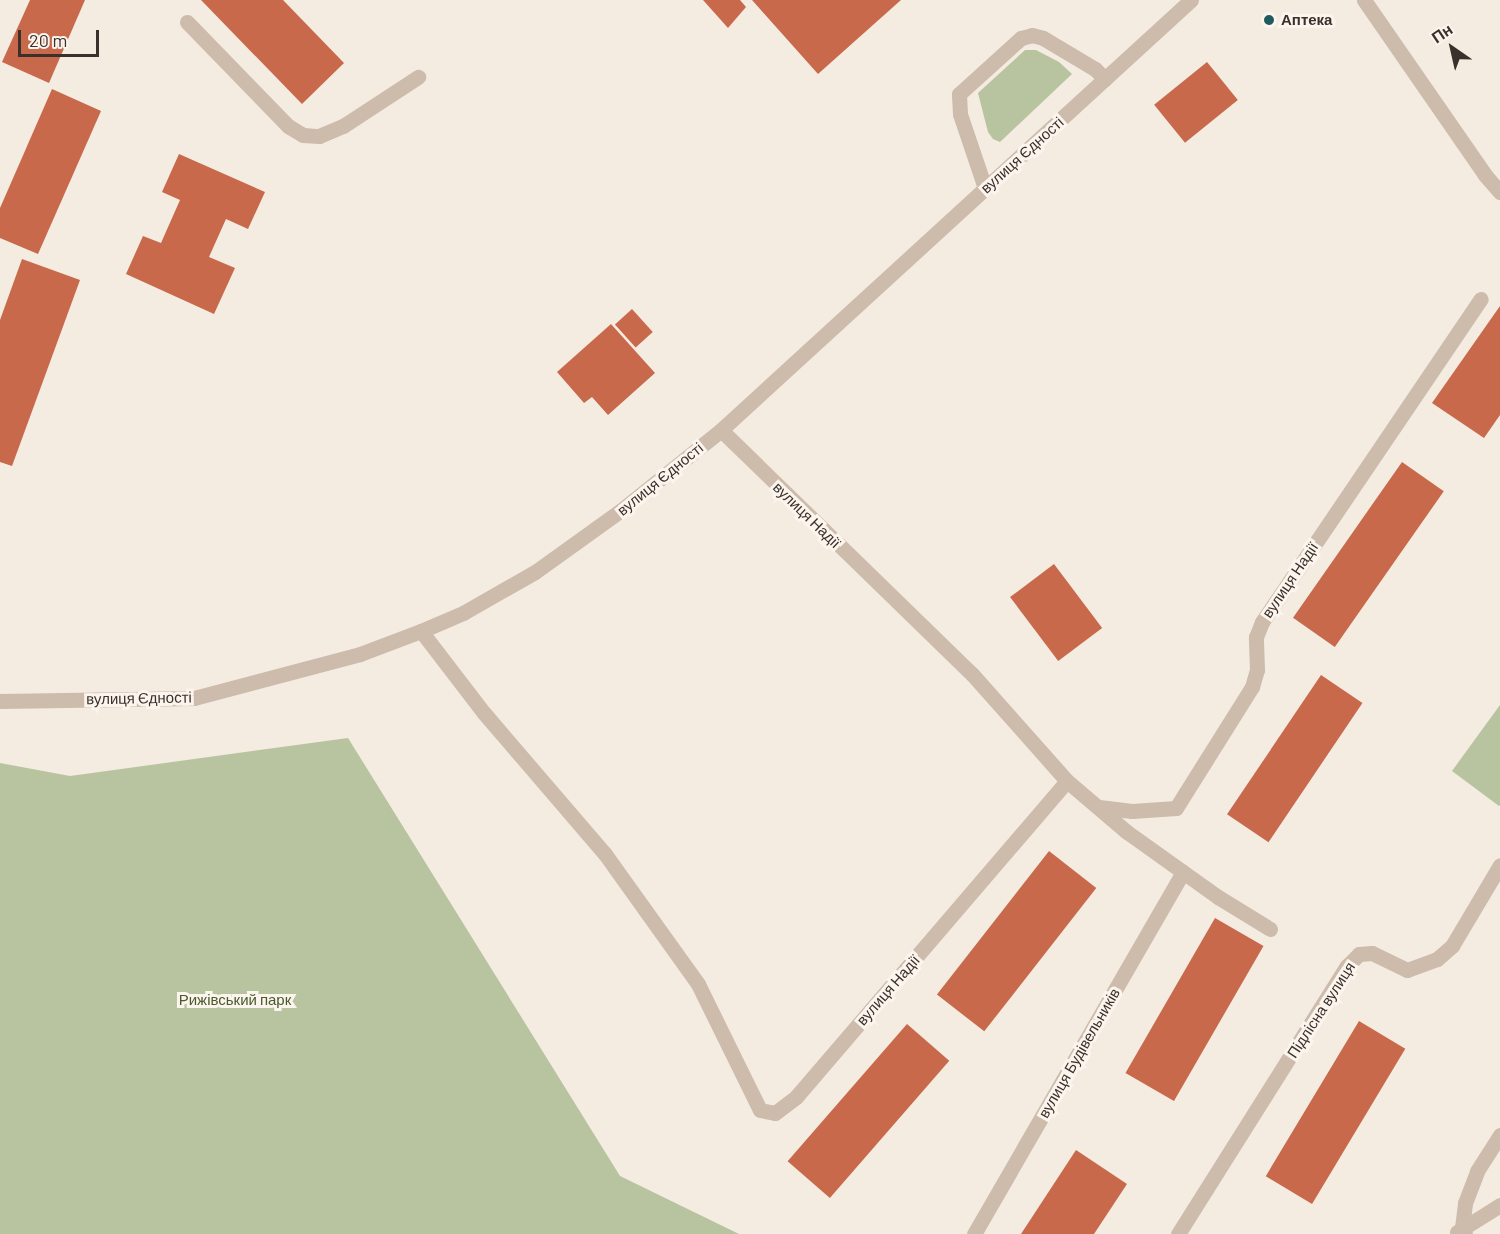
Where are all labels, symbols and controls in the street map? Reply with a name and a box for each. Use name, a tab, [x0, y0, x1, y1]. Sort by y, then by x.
place label: Аптека	[1281, 11, 1332, 29]
marker: Аптека	[1262, 13, 1276, 27]
scale bar	[21, 18, 102, 56]
north arrow	[1422, 18, 1482, 78]
text: Пн	[1428, 19, 1456, 46]
text: 20 m	[29, 29, 67, 51]
street label: вулиця Єдності	[977, 113, 1067, 197]
street label: вулиця Єдності	[613, 439, 707, 519]
street label: вулиця Надії	[769, 478, 845, 552]
street label: вулиця Надії	[1258, 539, 1322, 621]
street label: вулиця Єдності	[86, 688, 192, 708]
street label: вулиця Надії	[853, 951, 923, 1029]
street label: Підлісна вулиця	[1283, 959, 1359, 1061]
street label: вулиця Будівельників	[1034, 985, 1124, 1121]
park label: Рижівський парк	[179, 991, 291, 1009]

